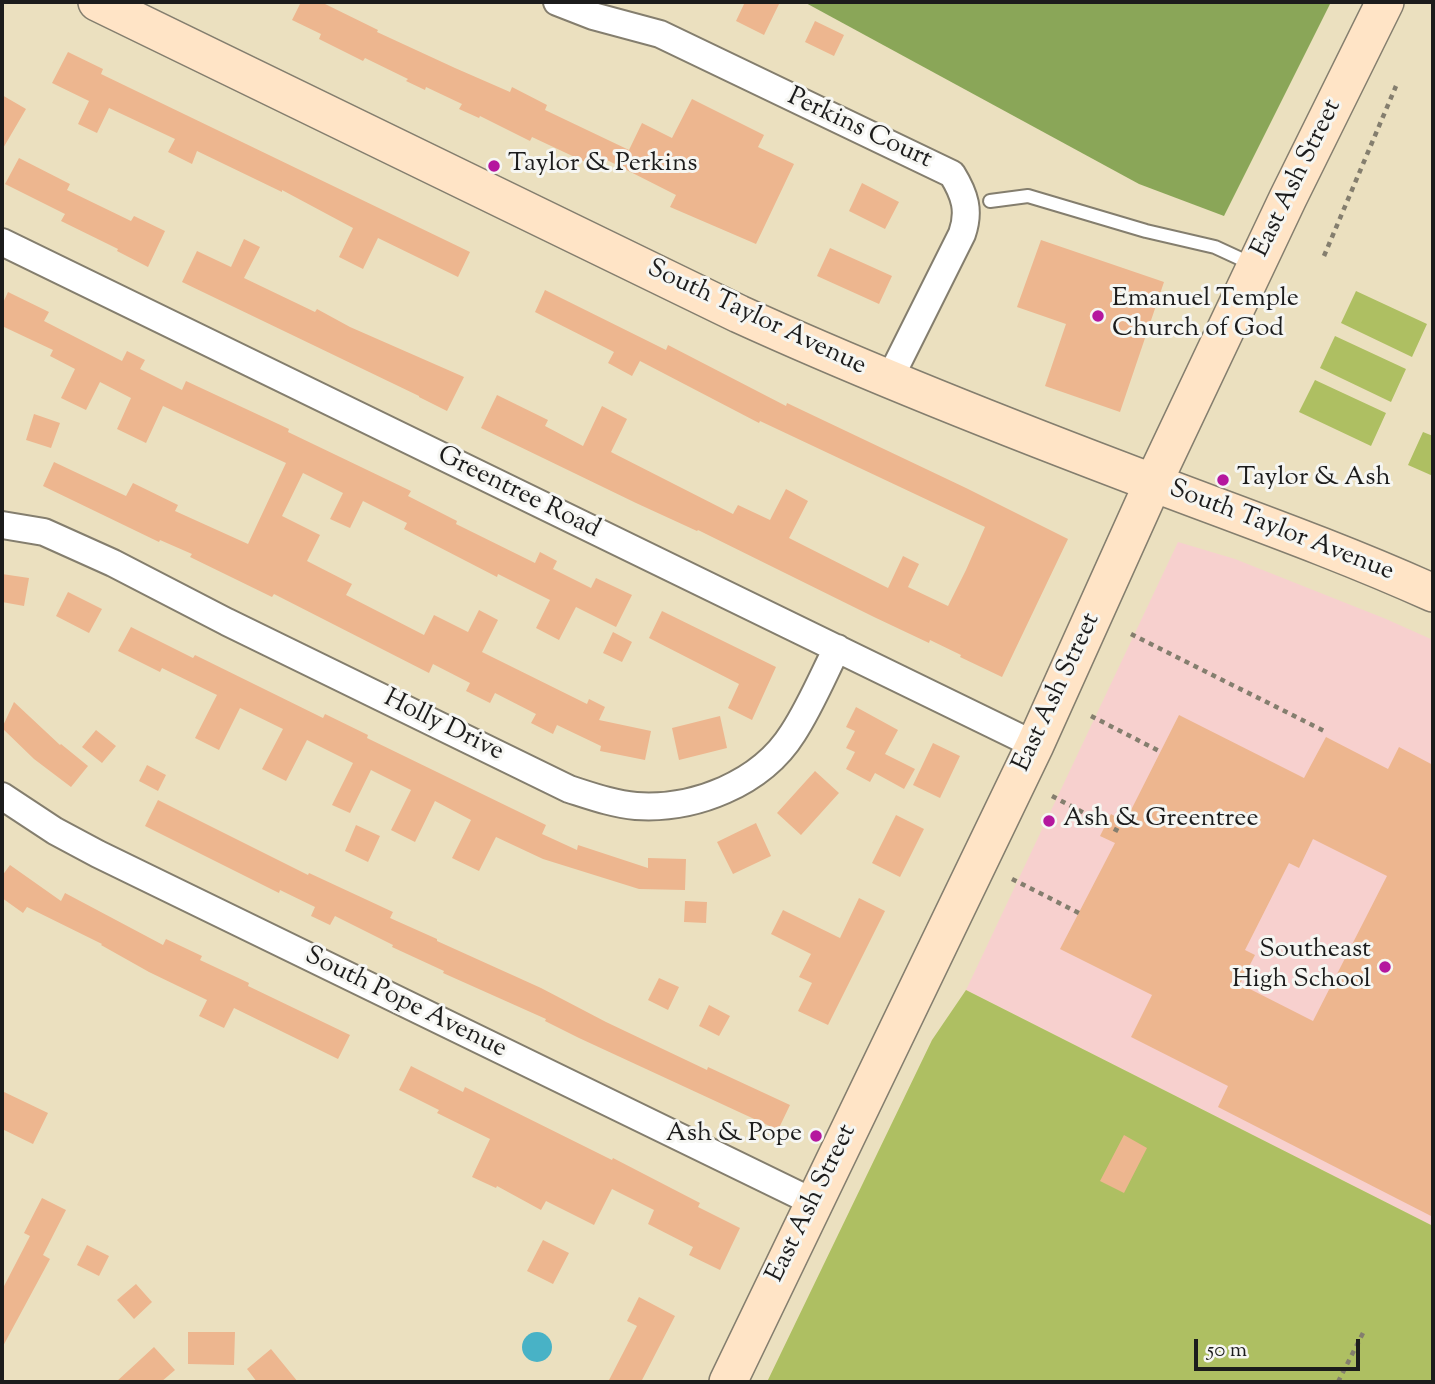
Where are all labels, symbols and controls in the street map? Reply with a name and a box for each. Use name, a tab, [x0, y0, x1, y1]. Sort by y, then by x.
street label: Perkins Court	[782, 83, 936, 177]
street label: East Ash Street	[1246, 95, 1350, 263]
place label: Taylor & Perkins	[508, 150, 698, 182]
marker: Taylor & Perkins	[486, 158, 502, 174]
street label: South Taylor Avenue	[641, 255, 871, 383]
place label: Emanuel Temple Church of God	[1112, 285, 1299, 346]
marker: Emanuel Temple Church of God	[1090, 308, 1106, 324]
street label: Greentree Road	[432, 441, 604, 547]
place label: Taylor & Ash	[1237, 464, 1391, 496]
marker: Taylor & Ash	[1215, 472, 1231, 488]
street label: South Taylor Avenue	[1164, 475, 1398, 589]
street label: East Ash Street	[1008, 609, 1108, 777]
street label: Holly Drive	[378, 684, 508, 770]
place label: Ash & Greentree	[1063, 805, 1259, 837]
marker: Ash & Greentree	[1041, 813, 1057, 829]
place label: Southeast High School	[1232, 936, 1371, 998]
street label: South Pope Avenue	[299, 942, 511, 1066]
marker: Southeast High School	[1377, 959, 1393, 975]
place label: Ash & Pope	[666, 1120, 802, 1152]
street label: East Ash Street	[761, 1120, 865, 1288]
marker: Ash & Pope	[808, 1128, 824, 1144]
scale bar	[1197, 1324, 1363, 1368]
text: 50 m	[1207, 1336, 1247, 1366]

